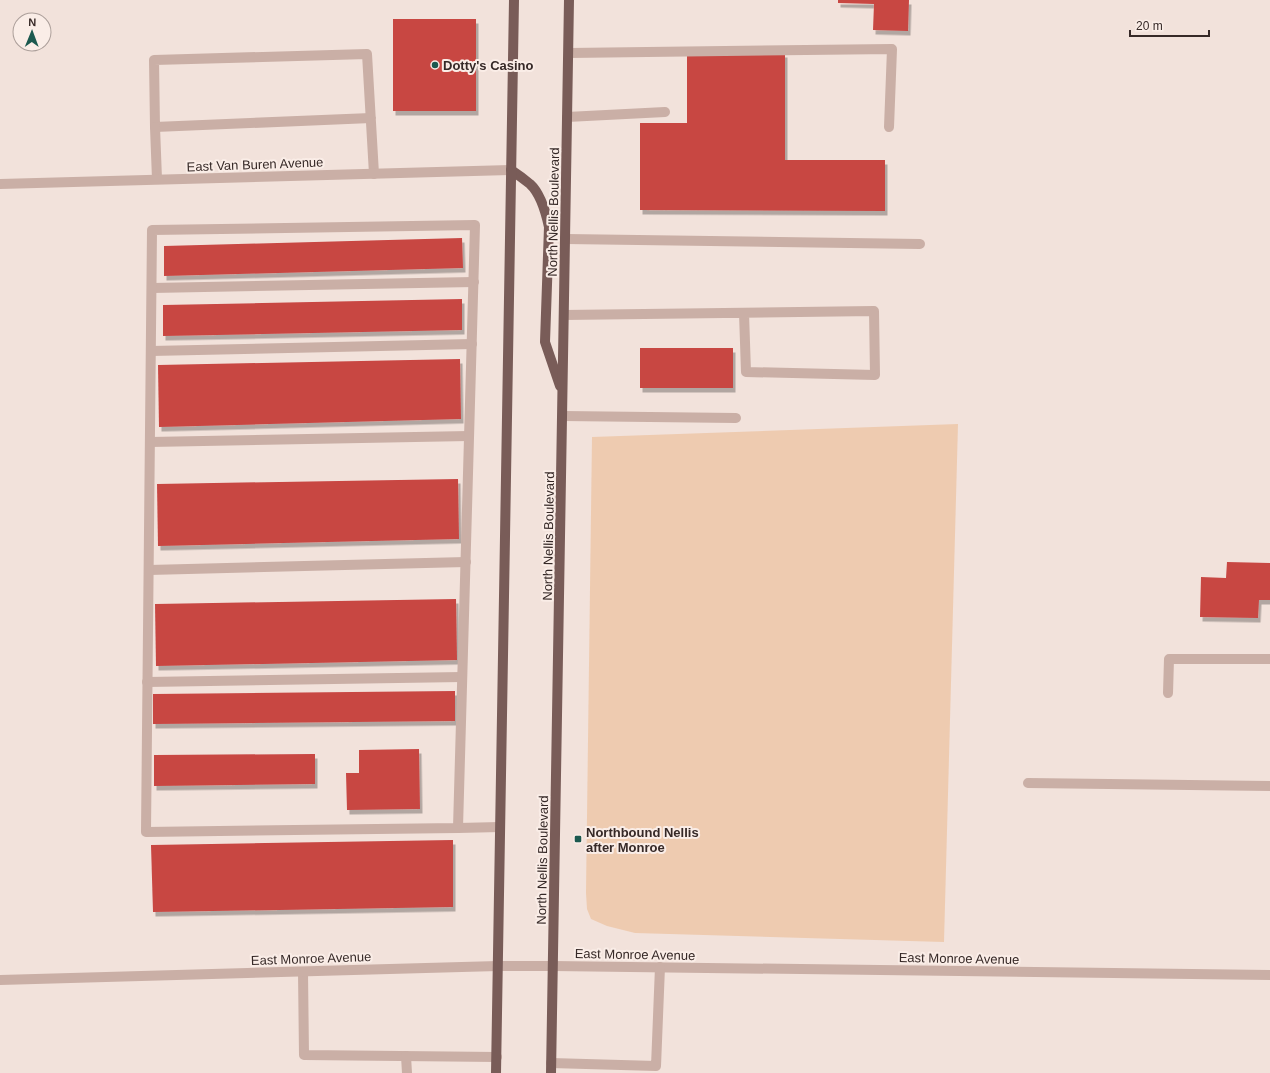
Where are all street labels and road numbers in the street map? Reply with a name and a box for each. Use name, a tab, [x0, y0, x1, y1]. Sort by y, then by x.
street label: North Nellis Boulevard	[545, 147, 562, 277]
street label: East Van Buren Avenue	[186, 155, 324, 174]
street label: North Nellis Boulevard	[540, 471, 557, 601]
street label: North Nellis Boulevard	[534, 795, 551, 925]
street label: East Monroe Avenue	[575, 946, 695, 963]
street label: East Monroe Avenue	[251, 949, 371, 968]
street label: East Monroe Avenue	[899, 950, 1019, 967]

